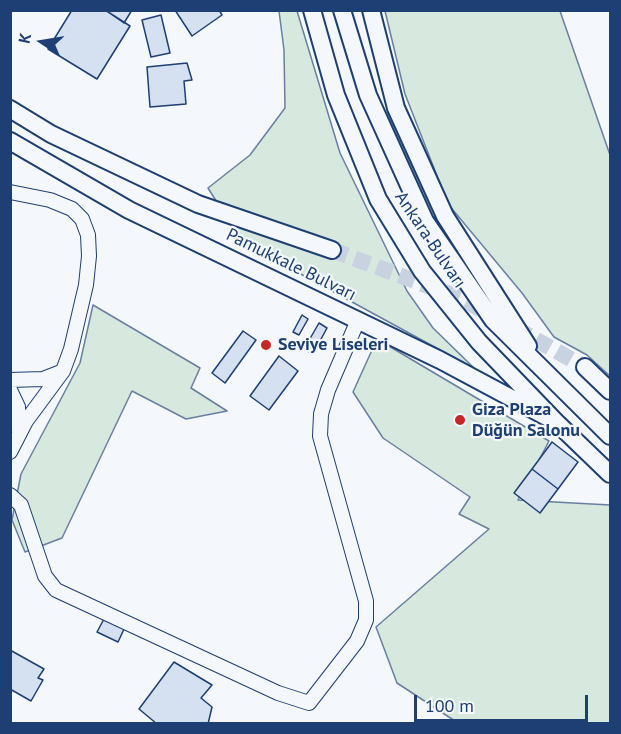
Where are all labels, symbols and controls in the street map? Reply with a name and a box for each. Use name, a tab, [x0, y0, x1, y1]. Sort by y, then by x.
north arrow	[12, 12, 72, 72]
text: K	[14, 31, 35, 45]
street label: Ankara Bulvarı	[390, 188, 470, 292]
street label: Pamukkale Bulvarı	[222, 224, 360, 306]
place label: Seviye Liseleri	[278, 334, 388, 356]
marker: Seviye Liseleri	[259, 338, 273, 352]
place label: Giza Plaza Düğün Salonu	[472, 399, 580, 442]
marker: Giza Plaza Düğün Salonu	[453, 413, 467, 427]
scale bar	[417, 683, 591, 721]
text: 100 m	[425, 694, 474, 717]

